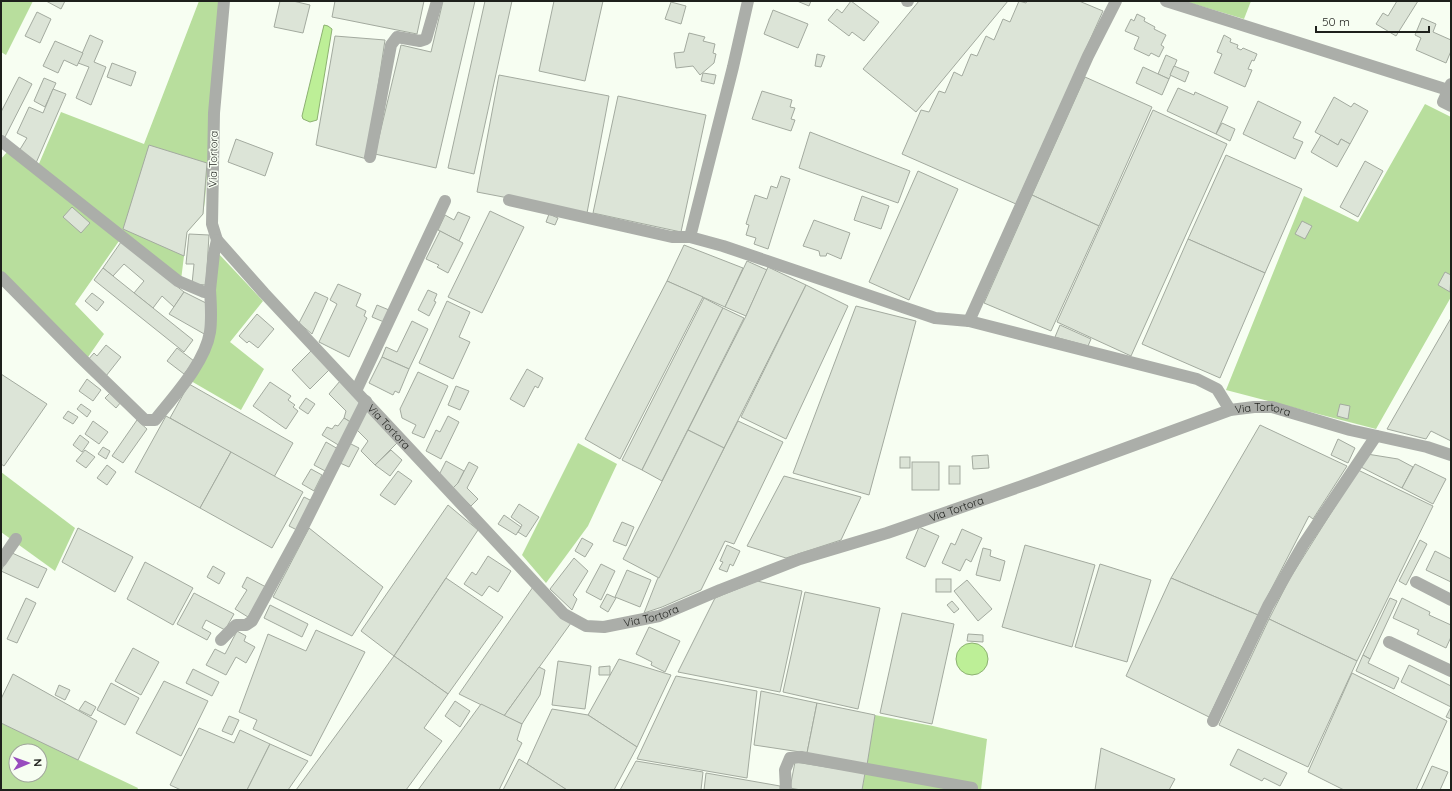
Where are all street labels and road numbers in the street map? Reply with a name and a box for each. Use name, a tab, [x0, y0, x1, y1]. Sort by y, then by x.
street label: Via Tortora	[206, 131, 220, 187]
street label: Via Tortora	[1234, 400, 1292, 419]
street label: Via Tortora	[364, 401, 413, 452]
street label: Via Tortora	[927, 493, 986, 525]
street label: Via Tortora	[622, 601, 681, 630]

